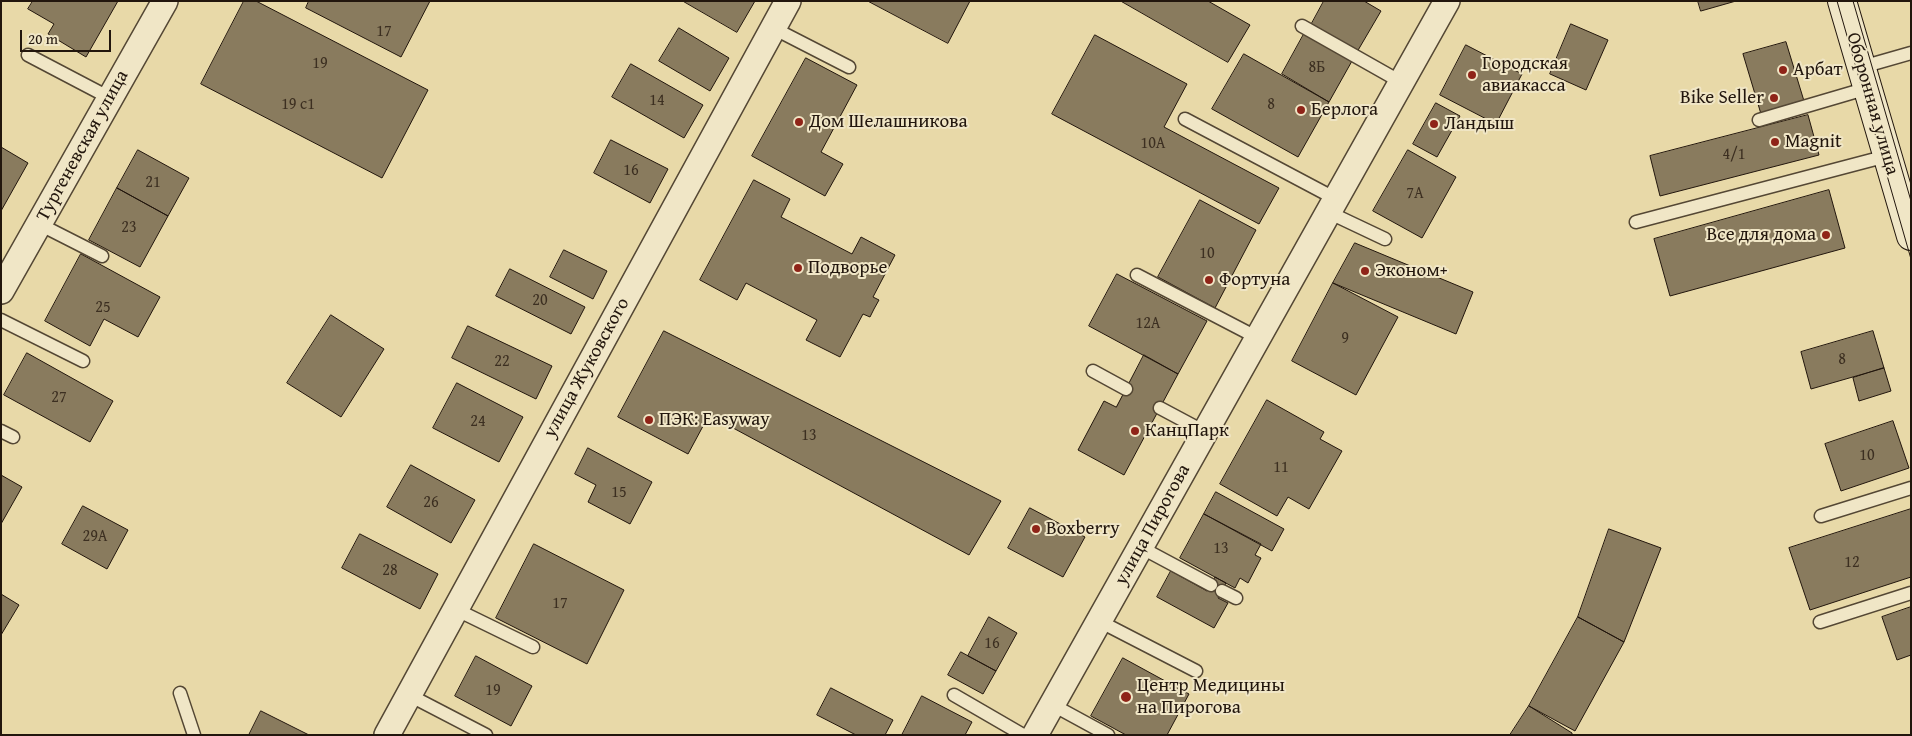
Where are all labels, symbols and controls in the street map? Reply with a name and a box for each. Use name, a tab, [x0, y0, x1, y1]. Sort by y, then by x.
scale bar	[22, 20, 114, 52]
house number: 17	[376, 22, 392, 42]
text: 20 m	[28, 28, 58, 49]
street label: Оборонная улица	[1841, 30, 1903, 178]
place label: Городская авиакасса	[1482, 53, 1568, 97]
house number: 19	[312, 54, 328, 74]
house number: 8Б	[1309, 58, 1325, 78]
place label: Арбат	[1793, 59, 1843, 81]
marker: Арбат	[1777, 64, 1789, 76]
street label: Тургеневская улица	[32, 66, 134, 226]
marker: Городская авиакасса	[1466, 69, 1478, 81]
place label: Bike Seller	[1680, 87, 1764, 109]
house number: 14	[649, 91, 665, 111]
marker: Bike Seller	[1768, 92, 1780, 104]
house number: 19 с1	[281, 95, 315, 115]
house number: 8	[1267, 95, 1275, 115]
place label: Берлога	[1311, 99, 1378, 121]
marker: Берлога	[1295, 104, 1307, 116]
place label: Дом Шелашникова	[809, 111, 968, 133]
place label: Ландыш	[1444, 113, 1514, 135]
marker: Дом Шелашникова	[793, 116, 805, 128]
marker: Ландыш	[1428, 118, 1440, 130]
place label: Magnit	[1785, 131, 1842, 153]
house number: 10А	[1140, 134, 1166, 154]
marker: Magnit	[1769, 136, 1781, 148]
house number: 4/1	[1723, 145, 1745, 165]
house number: 16	[623, 161, 639, 181]
house number: 21	[145, 173, 161, 193]
house number: 7А	[1406, 184, 1424, 204]
house number: 23	[121, 218, 137, 238]
place label: Все для дома	[1706, 224, 1816, 246]
marker: Все для дома	[1820, 229, 1832, 241]
house number: 10	[1199, 244, 1215, 264]
place label: Подворье	[808, 257, 887, 279]
place label: Эконом+	[1375, 260, 1448, 282]
marker: Подворье	[792, 262, 804, 274]
marker: Эконом+	[1359, 265, 1371, 277]
place label: Фортуна	[1219, 269, 1290, 291]
marker: Фортуна	[1203, 274, 1215, 286]
house number: 20	[532, 291, 548, 311]
street label: улица Жуковского	[539, 294, 635, 442]
house number: 25	[95, 298, 111, 318]
house number: 12А	[1135, 314, 1161, 334]
house number: 9	[1341, 329, 1349, 349]
house number: 8	[1838, 350, 1846, 370]
house number: 22	[494, 352, 510, 372]
house number: 27	[51, 388, 67, 408]
place label: ПЭК: Easyway	[659, 409, 770, 431]
house number: 24	[470, 412, 486, 432]
marker: ПЭК: Easyway	[643, 414, 655, 426]
place label: КанцПарк	[1145, 420, 1229, 442]
marker: КанцПарк	[1129, 425, 1141, 437]
house number: 13	[801, 426, 817, 446]
house number: 10	[1859, 446, 1875, 466]
house number: 11	[1273, 458, 1289, 478]
street label: улица Пирогова	[1110, 460, 1196, 590]
house number: 15	[611, 483, 627, 503]
house number: 26	[423, 493, 439, 513]
place label: Boxberry	[1046, 518, 1120, 540]
marker: Boxberry	[1030, 523, 1042, 535]
house number: 29А	[82, 527, 108, 547]
house number: 13	[1213, 539, 1229, 559]
house number: 12	[1844, 553, 1860, 573]
house number: 28	[382, 561, 398, 581]
house number: 17	[552, 594, 568, 614]
house number: 16	[984, 634, 1000, 654]
place label: Центр Медицины на Пирогова	[1137, 675, 1285, 719]
house number: 19	[485, 681, 501, 701]
marker: Центр Медицины на Пирогова	[1119, 690, 1133, 704]

